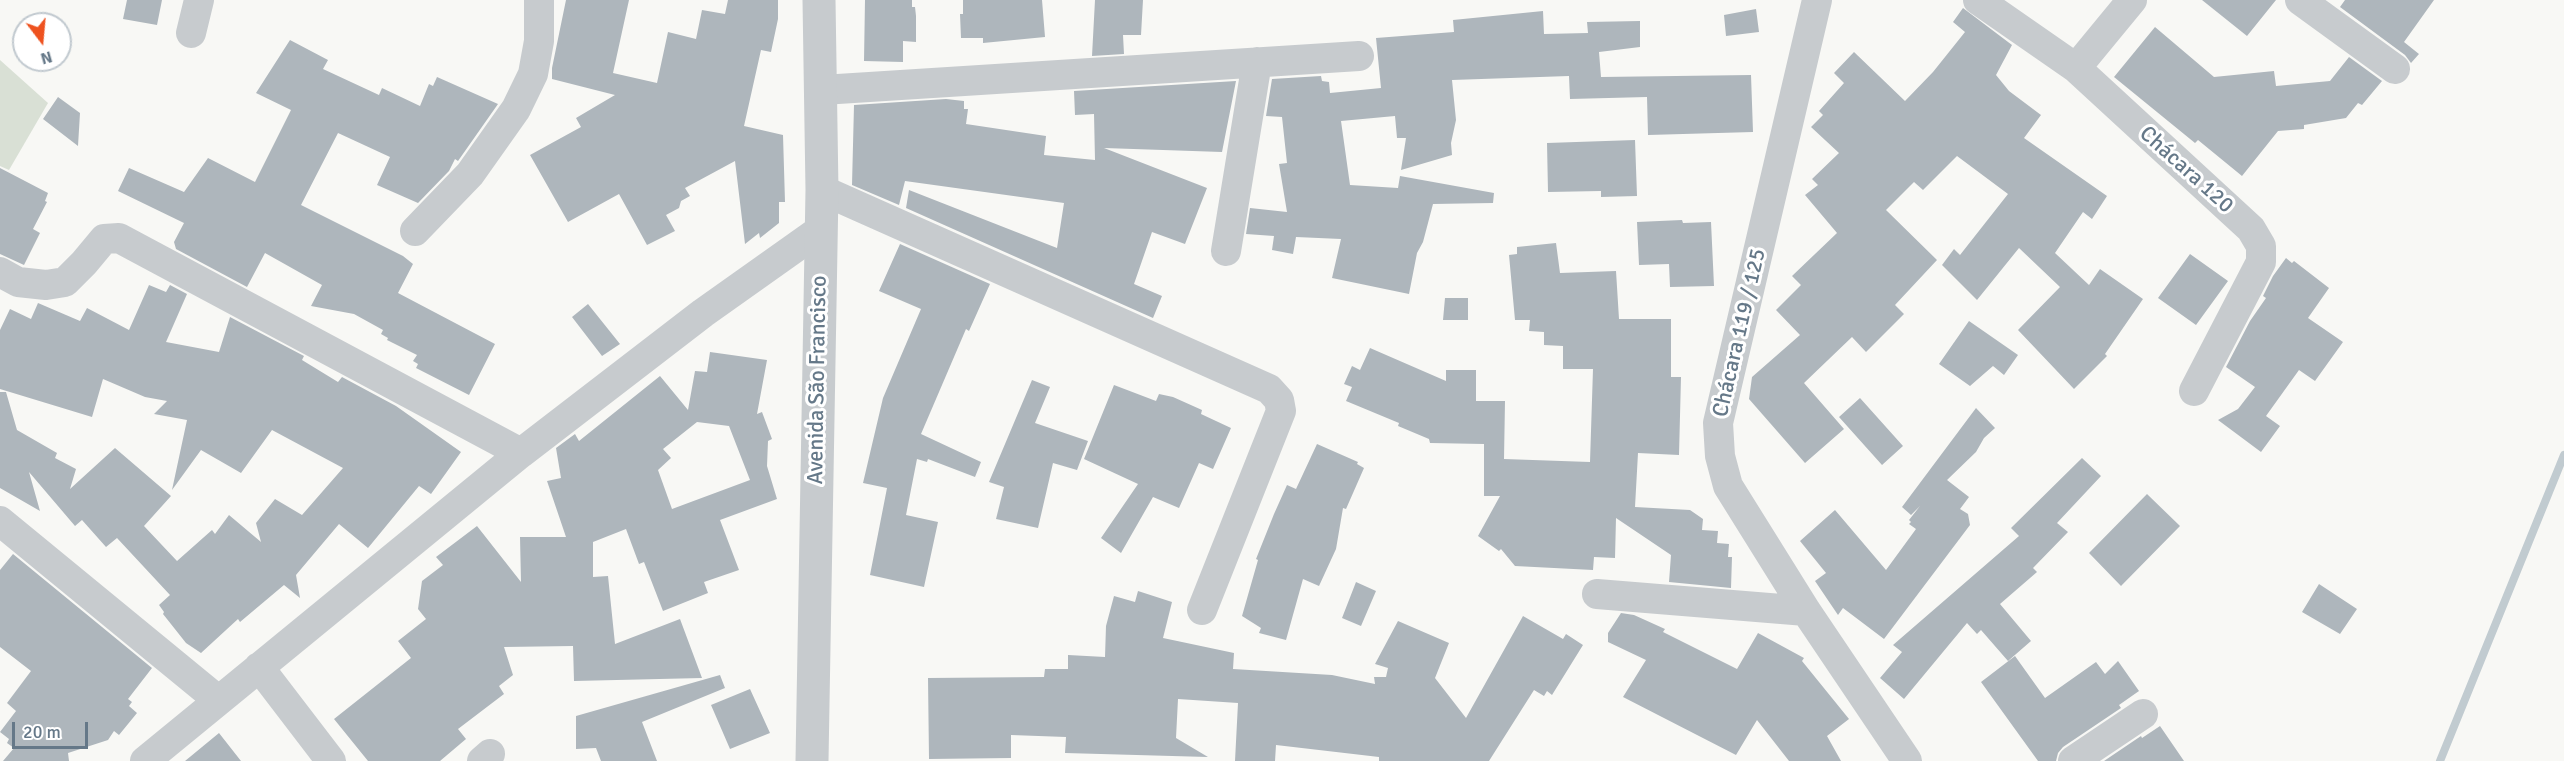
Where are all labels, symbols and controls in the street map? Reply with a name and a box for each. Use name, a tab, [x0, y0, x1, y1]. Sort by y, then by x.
north arrow	[12, 12, 72, 72]
text: N	[38, 46, 55, 69]
street label: Chácara 120	[2134, 121, 2238, 219]
street label: Chácara 119 / 125	[1708, 246, 1772, 420]
street label: Avenida São Francisco	[803, 275, 833, 485]
scale bar	[15, 710, 92, 748]
text: 20 m	[23, 721, 61, 743]

